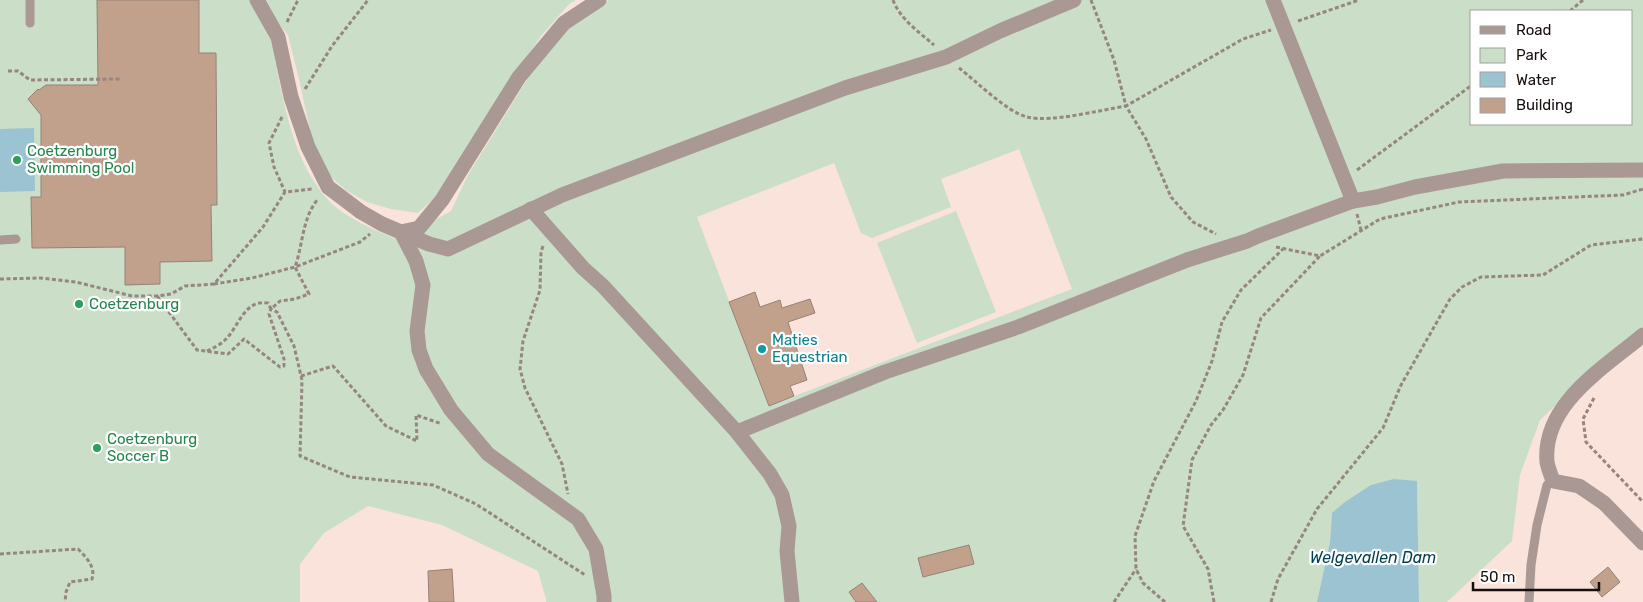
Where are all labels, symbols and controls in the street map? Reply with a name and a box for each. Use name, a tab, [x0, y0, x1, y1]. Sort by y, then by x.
legend	[1470, 10, 1633, 125]
text: Road	[1516, 21, 1552, 39]
text: Park	[1516, 46, 1547, 64]
text: Water	[1516, 71, 1556, 89]
text: Building	[1516, 96, 1573, 114]
place label: Coetzenburg Swimming Pool	[27, 142, 134, 177]
marker: Coetzenburg Swimming Pool	[11, 154, 23, 166]
place label: Coetzenburg	[89, 295, 179, 313]
marker: Coetzenburg	[73, 298, 85, 310]
place label: Maties Equestrian	[772, 331, 848, 366]
marker: Maties Equestrian	[756, 343, 768, 355]
place label: Coetzenburg Soccer B	[107, 430, 197, 465]
marker: Coetzenburg Soccer B	[91, 442, 103, 454]
water label: Welgevallen Dam	[1310, 548, 1436, 567]
scale bar	[1473, 560, 1599, 592]
text: 50 m	[1480, 568, 1515, 586]

